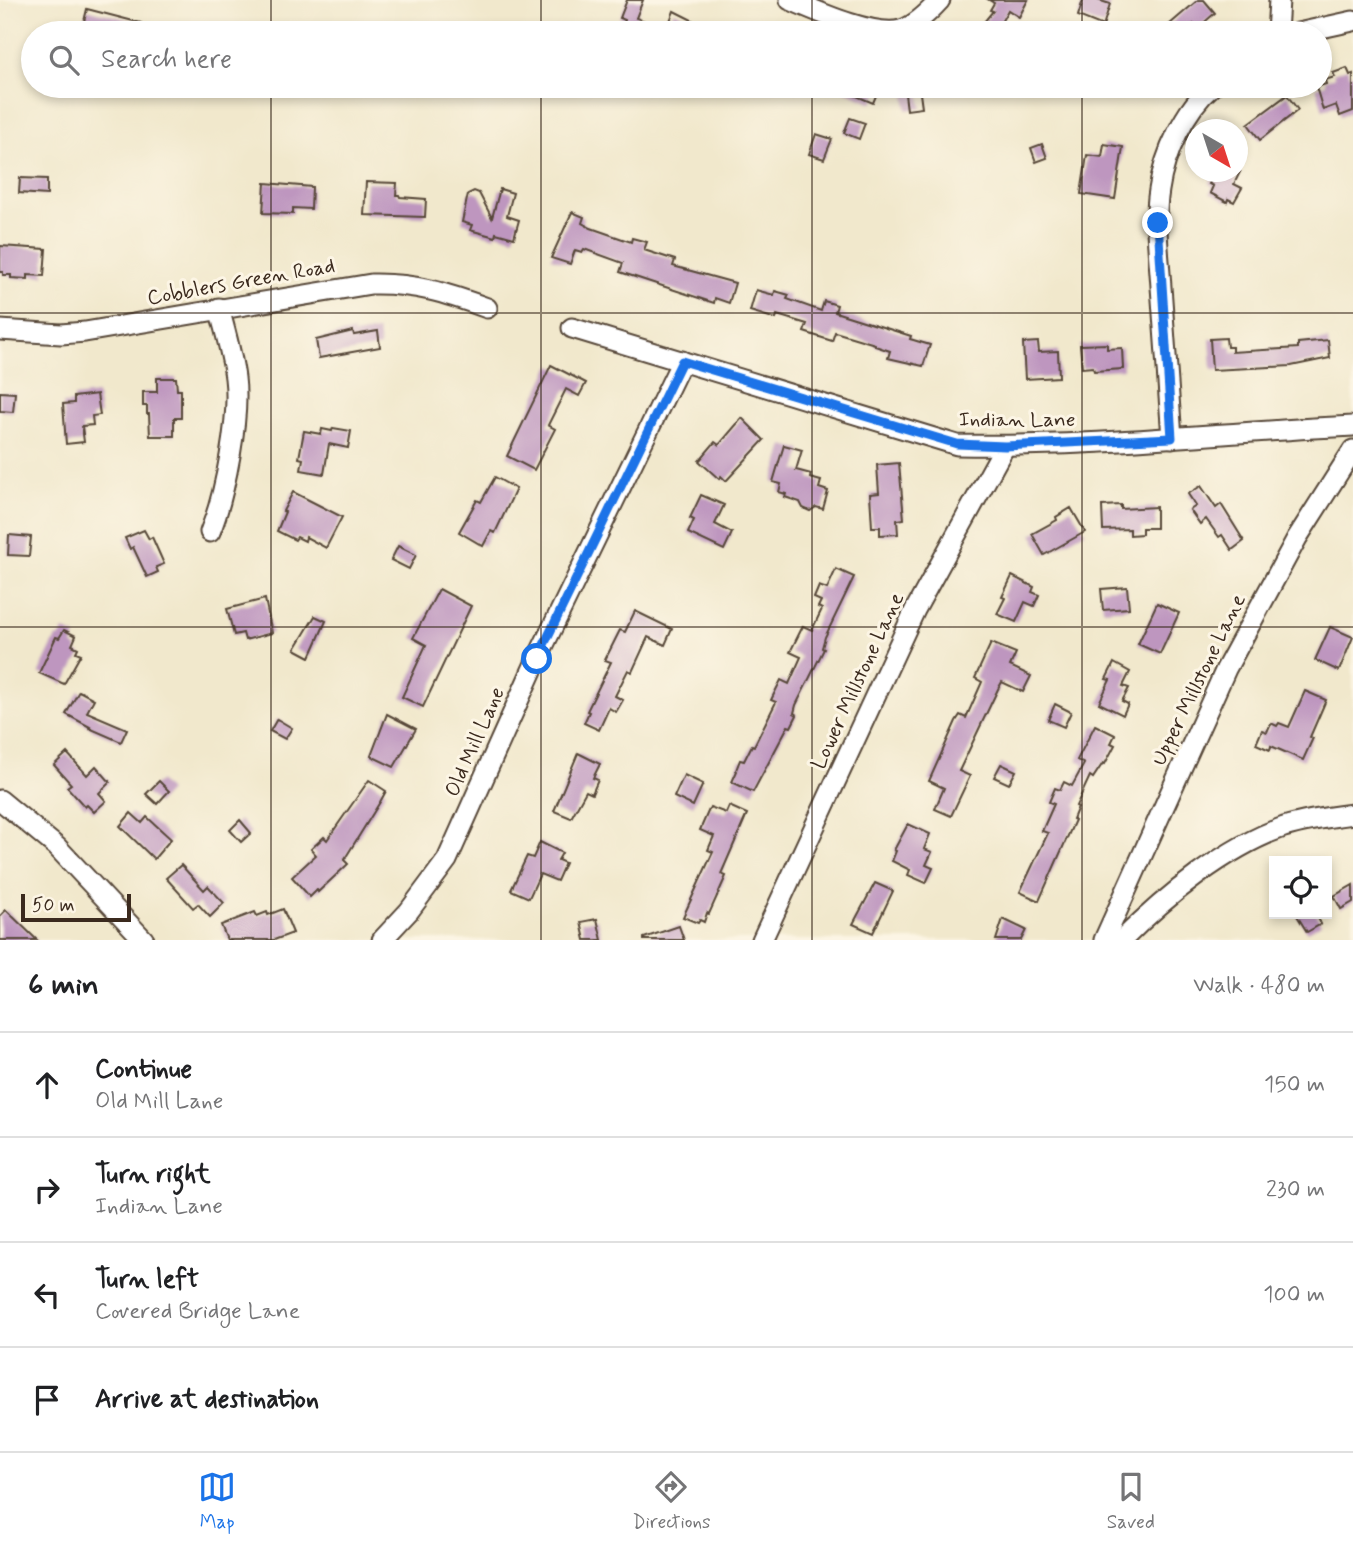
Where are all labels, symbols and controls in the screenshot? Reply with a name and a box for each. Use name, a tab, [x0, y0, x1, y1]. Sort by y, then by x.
search box	[21, 21, 1332, 98]
icon: search	[45, 41, 83, 79]
text: Search here	[101, 43, 232, 77]
north arrow	[1185, 119, 1248, 182]
route end	[1142, 207, 1173, 238]
street label: Cobblers Green Road	[145, 252, 337, 312]
street label: Indian Lane	[959, 406, 1075, 434]
street label: Lower Millstone Lane	[805, 588, 911, 774]
street label: Upper Millstone Lane	[1145, 590, 1253, 770]
route start	[521, 643, 552, 674]
street label: Old Mill Lane	[438, 683, 512, 801]
map controls	[1269, 856, 1332, 919]
button: locate	[1269, 856, 1332, 919]
scale bar	[21, 891, 131, 923]
text: 50 m	[32, 893, 75, 918]
text: 6 min	[28, 966, 99, 1005]
text: Walk · 480 m	[1193, 971, 1325, 1001]
text: Continue	[95, 1053, 192, 1087]
icon: ahead	[28, 1066, 66, 1104]
text: 150 m	[1264, 1070, 1325, 1100]
text: Old Mill Lane	[95, 1087, 223, 1117]
text: Turn right	[95, 1158, 211, 1192]
icon: right	[28, 1171, 66, 1209]
text: 230 m	[1266, 1175, 1325, 1205]
text: Indian Lane	[95, 1192, 223, 1222]
text: Turn left	[95, 1263, 199, 1297]
icon: left	[28, 1276, 66, 1314]
text: 100 m	[1263, 1280, 1325, 1310]
text: Covered Bridge Lane	[95, 1297, 300, 1327]
icon: arrive	[28, 1381, 66, 1419]
text: Arrive at destination	[95, 1383, 319, 1417]
tab: Map	[198, 1468, 236, 1535]
tab: Directions	[632, 1468, 711, 1535]
tab: Saved	[1107, 1468, 1155, 1535]

